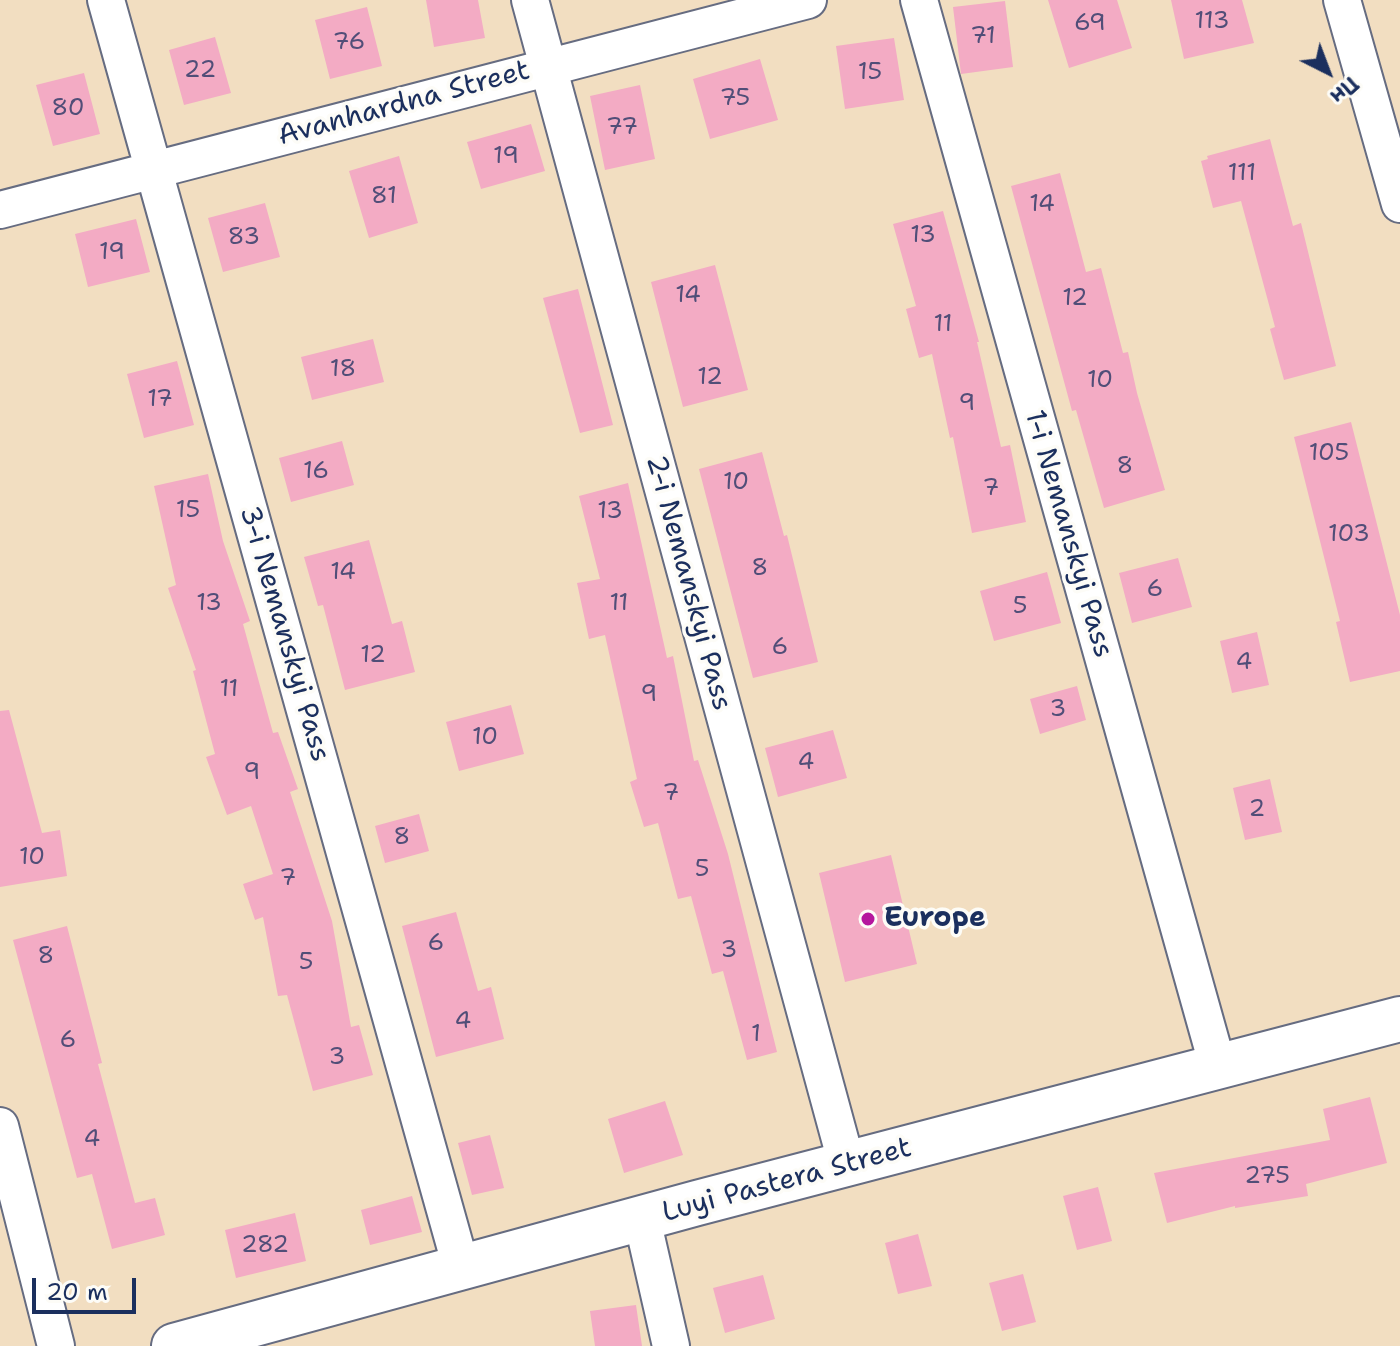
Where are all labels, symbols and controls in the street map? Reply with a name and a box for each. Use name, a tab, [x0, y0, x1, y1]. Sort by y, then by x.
house number: 113	[1195, 8, 1229, 36]
house number: 69	[1074, 10, 1106, 38]
house number: 71	[970, 23, 996, 51]
house number: 76	[333, 29, 365, 57]
north arrow	[1288, 32, 1368, 112]
street label: Avanhardna Street	[275, 54, 533, 154]
house number: 22	[184, 57, 216, 85]
house number: 15	[858, 59, 882, 87]
text: Пн	[1324, 70, 1365, 111]
house number: 75	[720, 85, 750, 113]
house number: 80	[51, 95, 85, 123]
house number: 77	[606, 114, 638, 142]
house number: 19	[493, 143, 519, 171]
house number: 111	[1228, 160, 1256, 188]
house number: 81	[371, 183, 397, 211]
house number: 14	[1029, 191, 1055, 219]
house number: 13	[910, 222, 936, 250]
house number: 83	[228, 224, 260, 252]
house number: 19	[99, 239, 125, 267]
house number: 14	[675, 282, 701, 310]
house number: 12	[1062, 285, 1088, 313]
house number: 11	[933, 311, 953, 339]
house number: 18	[330, 356, 356, 384]
house number: 12	[697, 364, 723, 392]
house number: 10	[1087, 367, 1113, 395]
house number: 17	[147, 386, 173, 414]
house number: 9	[959, 390, 975, 418]
street label: 1-i Nemanskyi Pass	[1017, 406, 1119, 662]
house number: 105	[1309, 440, 1349, 468]
street label: 2-i Nemanskyi Pass	[638, 452, 738, 714]
house number: 8	[1117, 453, 1133, 481]
house number: 16	[303, 458, 329, 486]
house number: 10	[723, 469, 749, 497]
house number: 7	[983, 475, 999, 503]
house number: 15	[176, 497, 200, 525]
house number: 13	[597, 498, 623, 526]
street label: 3-i Nemanskyi Pass	[231, 502, 337, 766]
house number: 103	[1328, 521, 1370, 549]
house number: 8	[752, 555, 768, 583]
house number: 14	[330, 559, 356, 587]
house number: 6	[1147, 576, 1163, 604]
house number: 13	[196, 590, 222, 618]
house number: 11	[609, 590, 629, 618]
house number: 5	[1013, 593, 1027, 621]
house number: 6	[772, 634, 788, 662]
house number: 12	[360, 642, 386, 670]
house number: 4	[1236, 649, 1252, 677]
house number: 11	[219, 676, 239, 704]
house number: 9	[641, 681, 657, 709]
house number: 3	[1050, 696, 1066, 724]
house number: 10	[472, 724, 498, 752]
house number: 4	[798, 749, 814, 777]
house number: 9	[244, 759, 260, 787]
house number: 7	[663, 780, 679, 808]
house number: 2	[1249, 796, 1265, 824]
house number: 8	[394, 824, 410, 852]
house number: 10	[19, 844, 45, 872]
house number: 5	[695, 856, 709, 884]
house number: 7	[280, 865, 296, 893]
place label: Europe	[884, 902, 986, 936]
marker: Europe	[859, 910, 877, 928]
house number: 6	[428, 930, 444, 958]
house number: 3	[721, 937, 737, 965]
house number: 8	[38, 943, 54, 971]
house number: 5	[299, 949, 313, 977]
house number: 4	[455, 1008, 471, 1036]
house number: 1	[751, 1021, 761, 1049]
house number: 6	[60, 1027, 76, 1055]
house number: 3	[329, 1044, 345, 1072]
house number: 4	[84, 1126, 100, 1154]
street label: Luyi Pastera Street	[659, 1132, 915, 1230]
house number: 275	[1244, 1163, 1290, 1191]
house number: 282	[241, 1232, 289, 1260]
scale bar	[36, 1262, 140, 1312]
text: 20 m	[46, 1276, 108, 1308]

